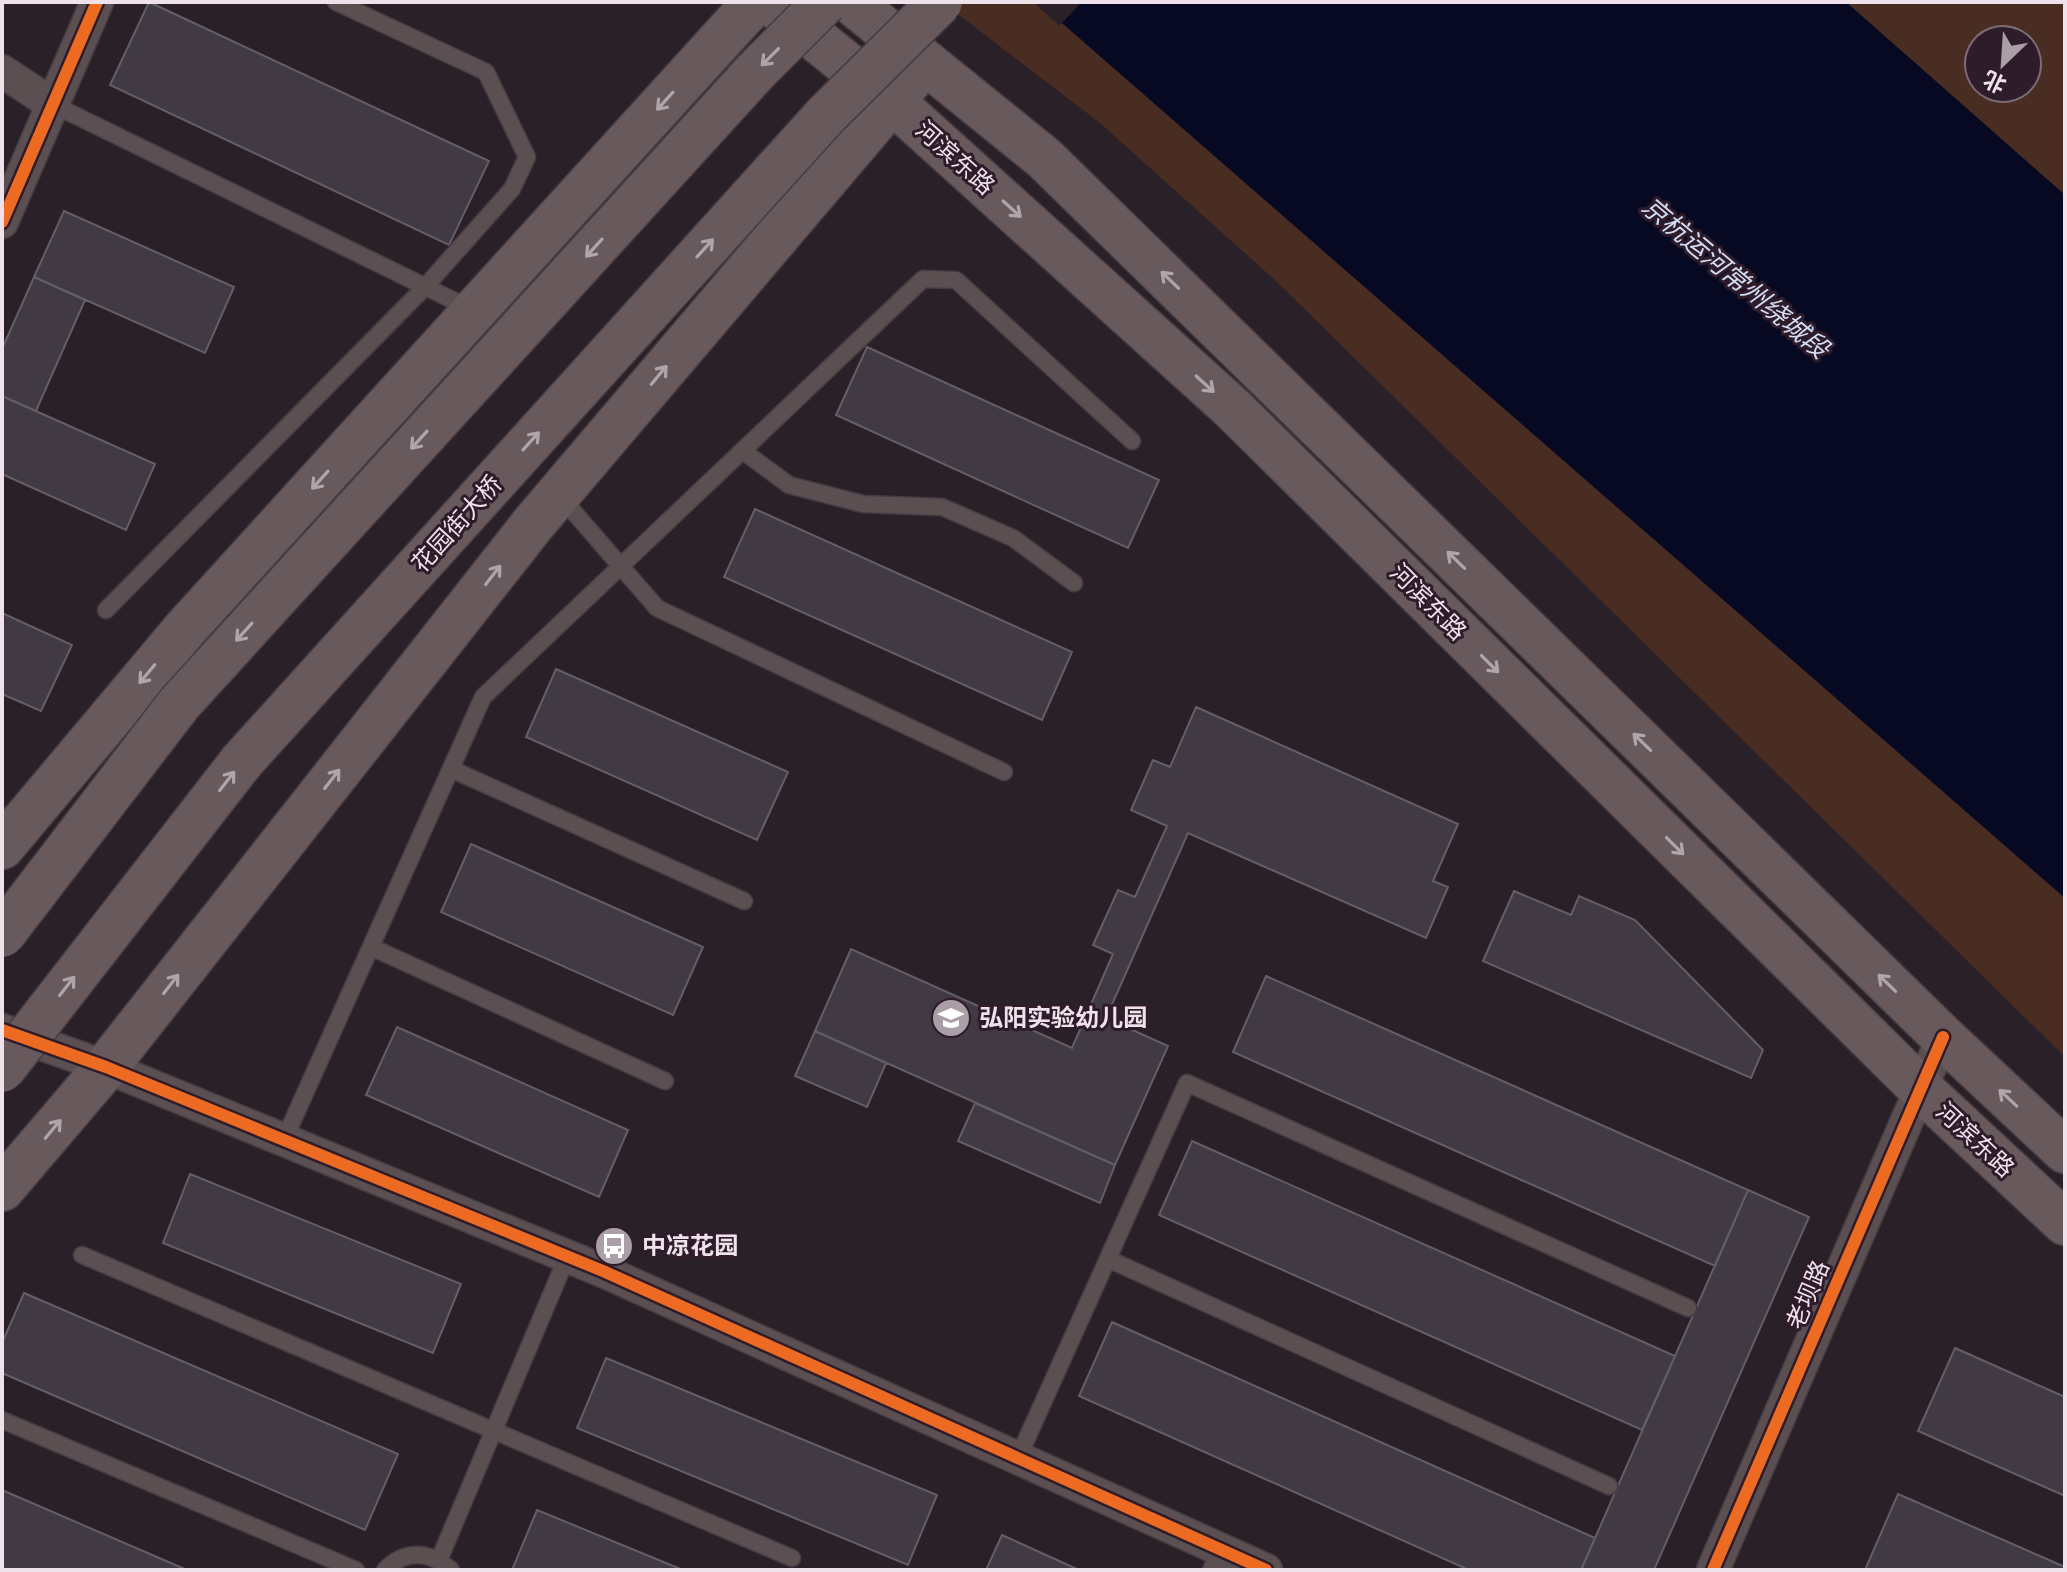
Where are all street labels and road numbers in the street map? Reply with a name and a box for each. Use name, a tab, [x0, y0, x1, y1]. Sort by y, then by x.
street label: 河滨东路	[910, 115, 1000, 201]
street label: 花园街大桥	[406, 470, 508, 578]
street label: 河滨东路	[1384, 558, 1472, 646]
street label: 河滨东路	[1930, 1097, 2020, 1183]
street label: 老坝路	[1781, 1256, 1835, 1334]

